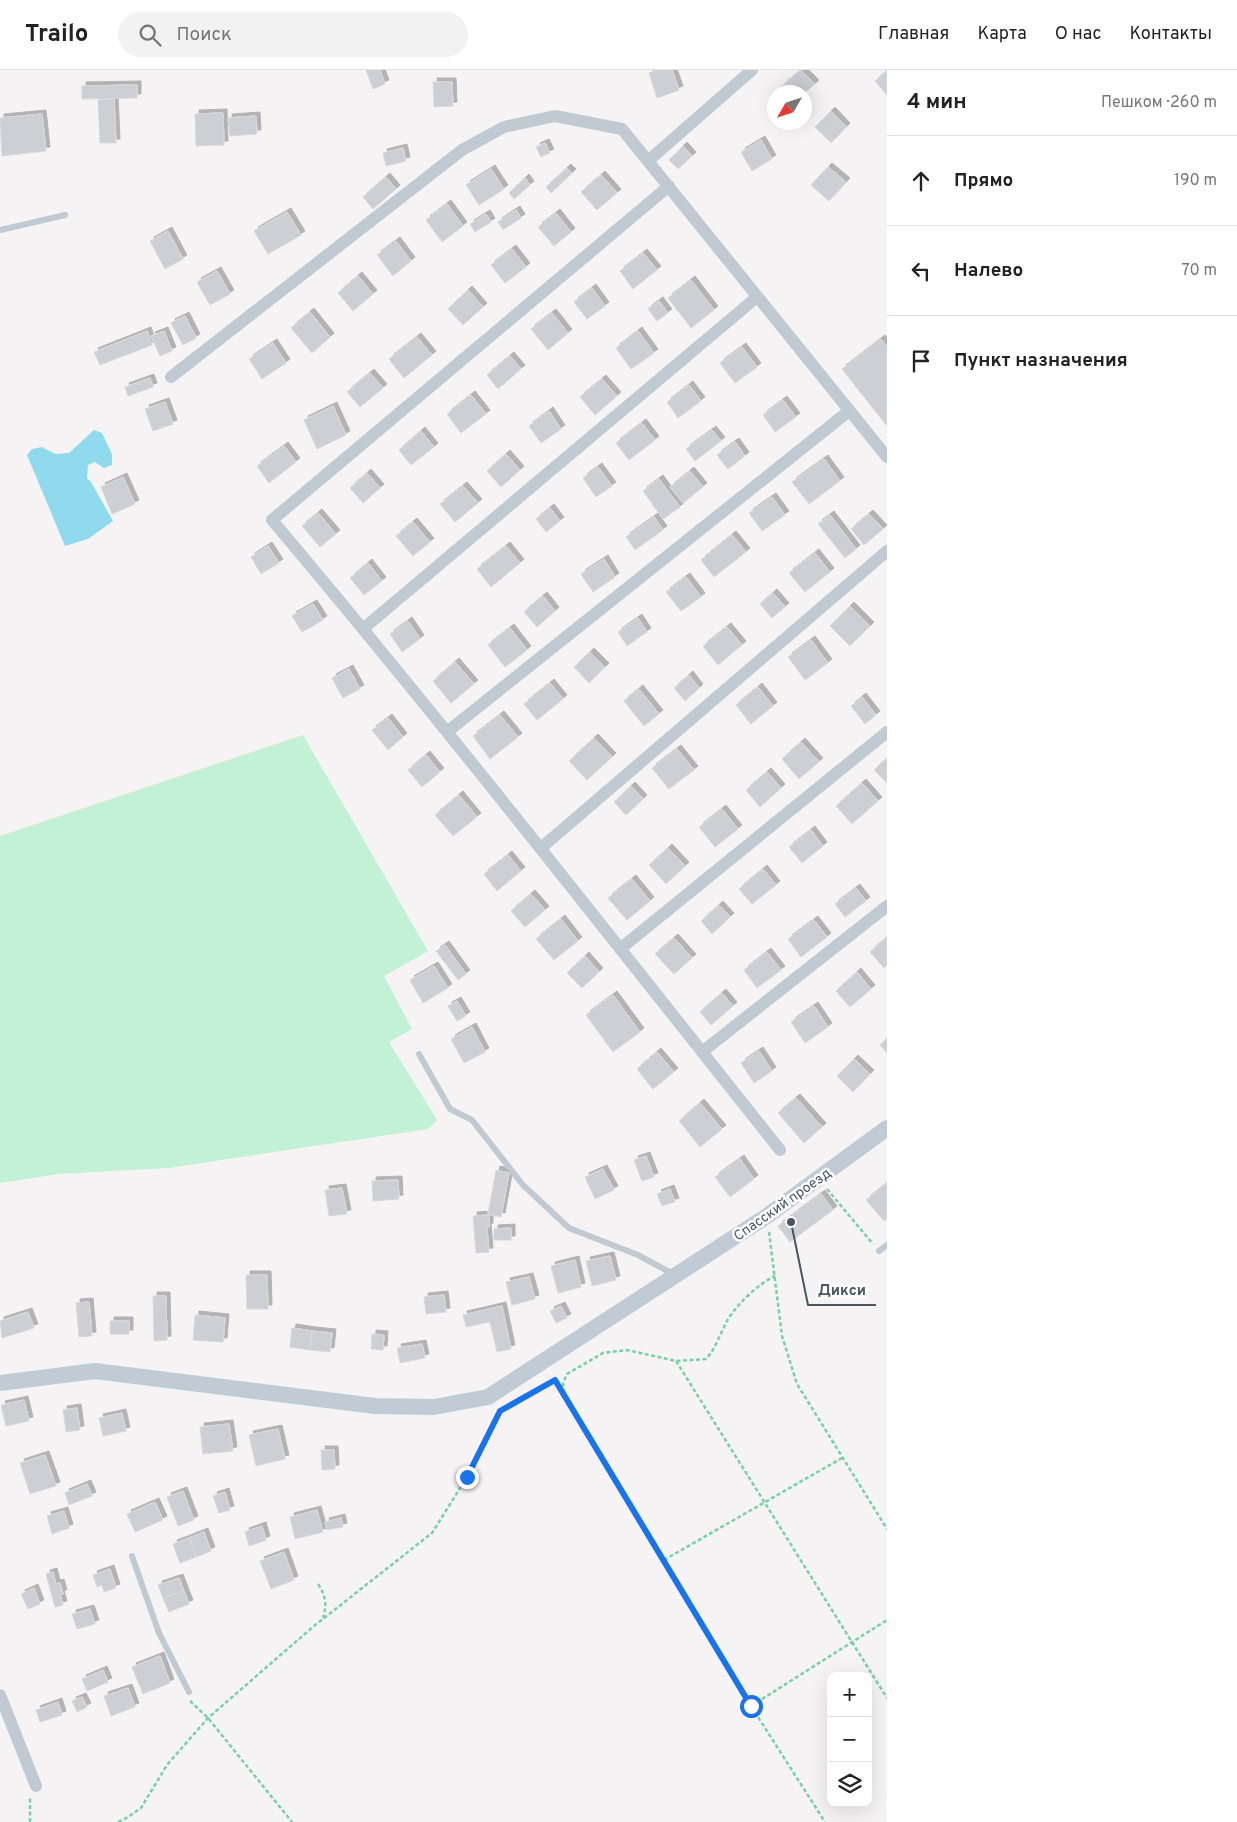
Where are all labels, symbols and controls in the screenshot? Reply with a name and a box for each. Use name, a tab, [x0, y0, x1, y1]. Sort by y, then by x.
search box	[118, 12, 468, 57]
text: Trailo	[25, 20, 88, 50]
icon: search	[136, 21, 164, 49]
text: Поиск	[176, 23, 232, 47]
text: Главная	[878, 23, 949, 46]
text: Карта	[977, 23, 1027, 46]
text: О нас	[1055, 23, 1101, 46]
text: Контакты	[1129, 23, 1212, 46]
north arrow	[767, 85, 812, 130]
text: 4 мин	[907, 89, 967, 116]
text: Пешком · 260 m	[1101, 93, 1217, 113]
icon: ahead	[907, 167, 935, 195]
text: Прямо	[954, 169, 1013, 193]
text: 190 m	[1174, 171, 1217, 191]
icon: left	[907, 257, 935, 285]
text: Налево	[954, 259, 1023, 283]
text: 70 m	[1182, 261, 1217, 281]
icon: arrive	[907, 347, 935, 375]
text: Пункт назначения	[954, 349, 1128, 373]
street label: Спасский проезд	[731, 1165, 835, 1245]
callout: Дикси	[808, 1275, 876, 1305]
text: Дикси	[818, 1282, 866, 1301]
route end	[456, 1466, 479, 1489]
map controls	[827, 1672, 872, 1807]
button: +	[827, 1672, 872, 1717]
route start	[740, 1695, 763, 1718]
button: −	[827, 1717, 872, 1762]
button: layers	[827, 1762, 872, 1807]

